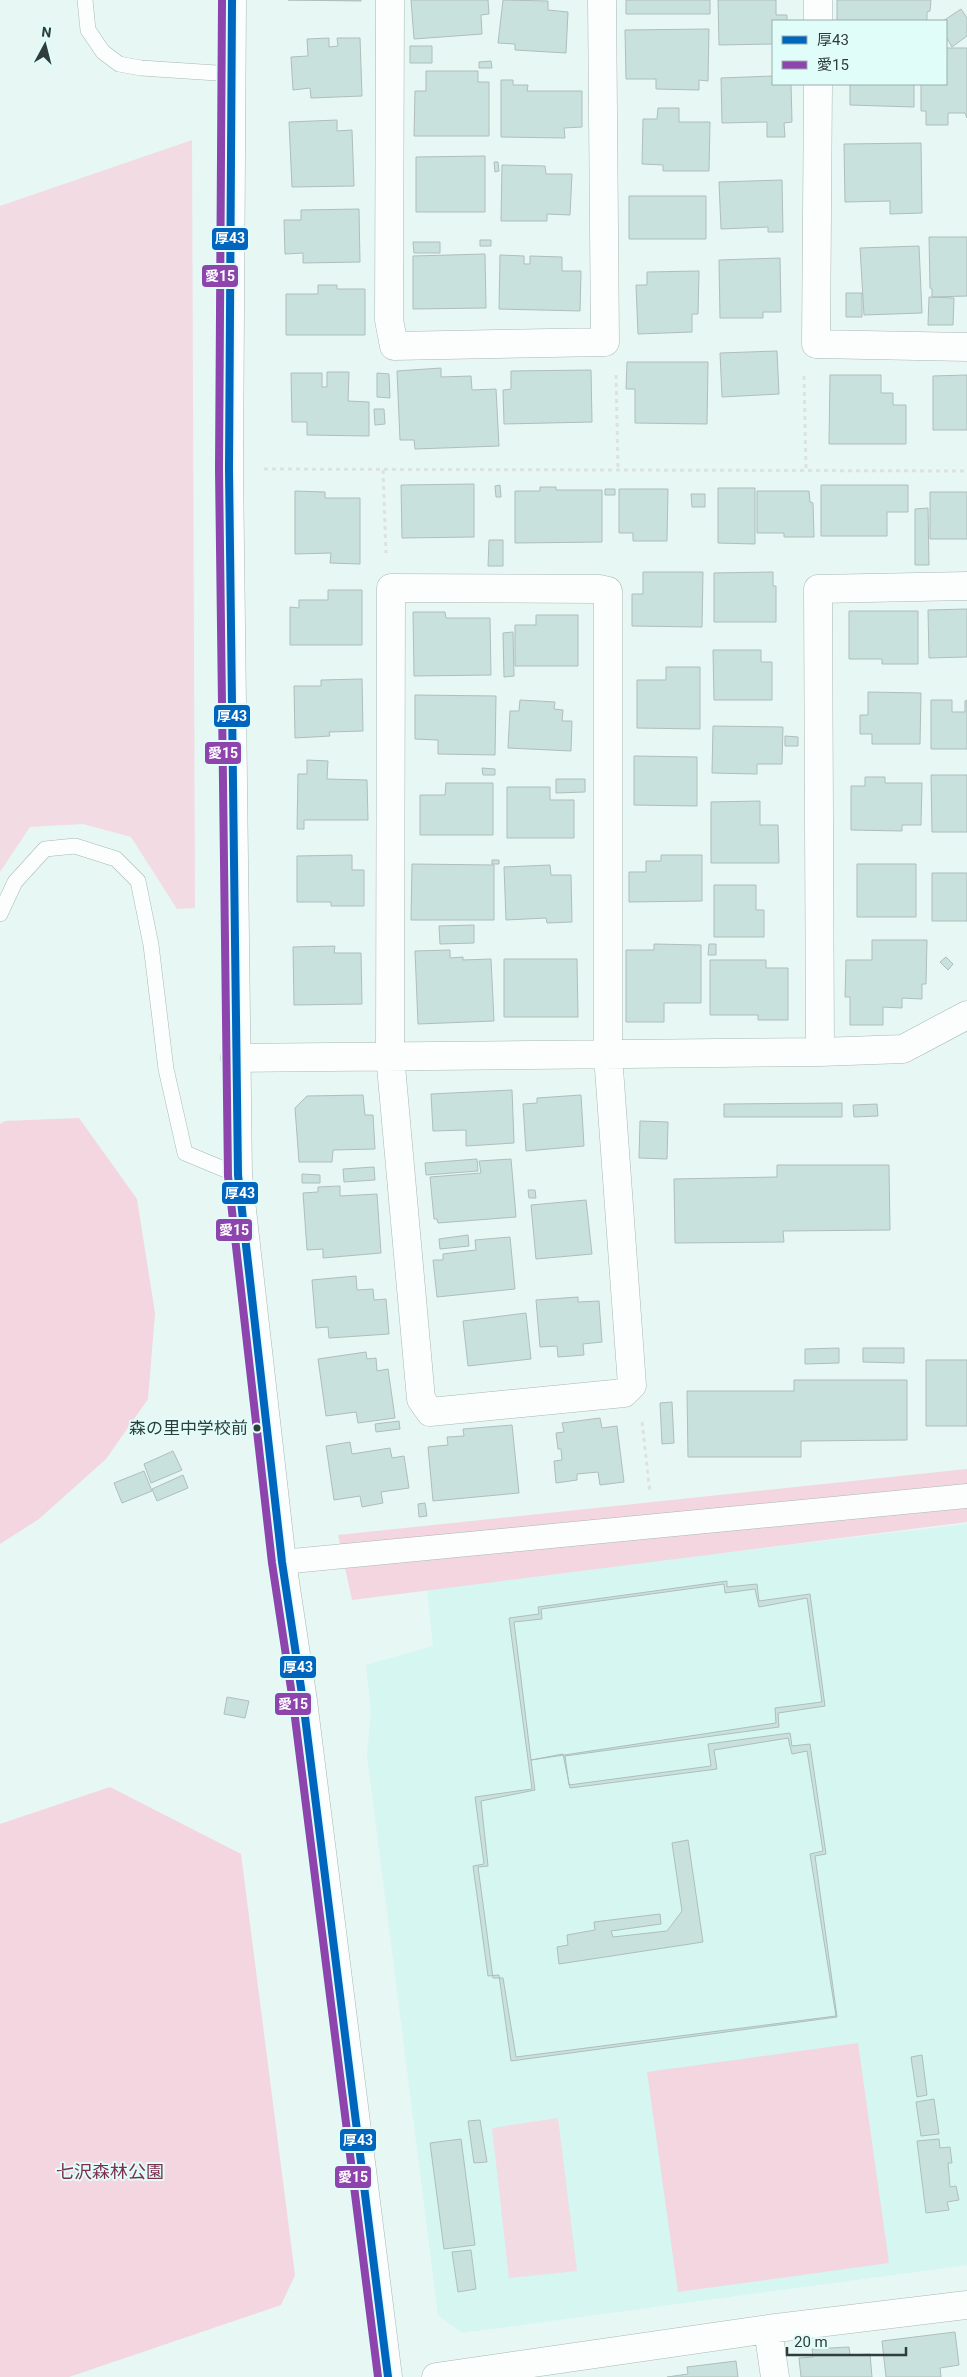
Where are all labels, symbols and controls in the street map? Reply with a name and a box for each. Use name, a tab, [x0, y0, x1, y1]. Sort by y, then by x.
north arrow	[20, 20, 70, 70]
legend	[772, 20, 947, 85]
text: N	[41, 24, 52, 41]
text: 厚43	[817, 31, 849, 49]
text: 愛15	[817, 56, 849, 74]
line badge: 厚43	[211, 227, 249, 251]
text: 厚43	[215, 230, 245, 246]
line badge: 愛15	[201, 264, 239, 288]
text: 愛15	[205, 268, 235, 284]
line badge: 厚43	[213, 704, 251, 728]
text: 厚43	[217, 708, 247, 724]
line badge: 愛15	[204, 741, 242, 765]
text: 愛15	[208, 745, 238, 761]
line badge: 厚43	[221, 1181, 259, 1205]
text: 厚43	[225, 1185, 255, 1201]
line badge: 愛15	[215, 1218, 253, 1242]
text: 愛15	[219, 1222, 249, 1238]
place label: 森の里中学校前	[129, 1418, 248, 1438]
marker: 森の里中学校前	[252, 1423, 262, 1433]
line badge: 厚43	[279, 1655, 317, 1679]
text: 厚43	[283, 1659, 313, 1675]
line badge: 愛15	[274, 1692, 312, 1716]
text: 愛15	[278, 1696, 308, 1712]
line badge: 厚43	[339, 2128, 377, 2152]
text: 厚43	[343, 2132, 373, 2148]
park label: 七沢森林公園	[56, 2161, 164, 2182]
line badge: 愛15	[334, 2165, 372, 2189]
text: 愛15	[338, 2169, 368, 2185]
scale bar	[787, 2324, 906, 2356]
text: 20 m	[794, 2333, 828, 2351]

